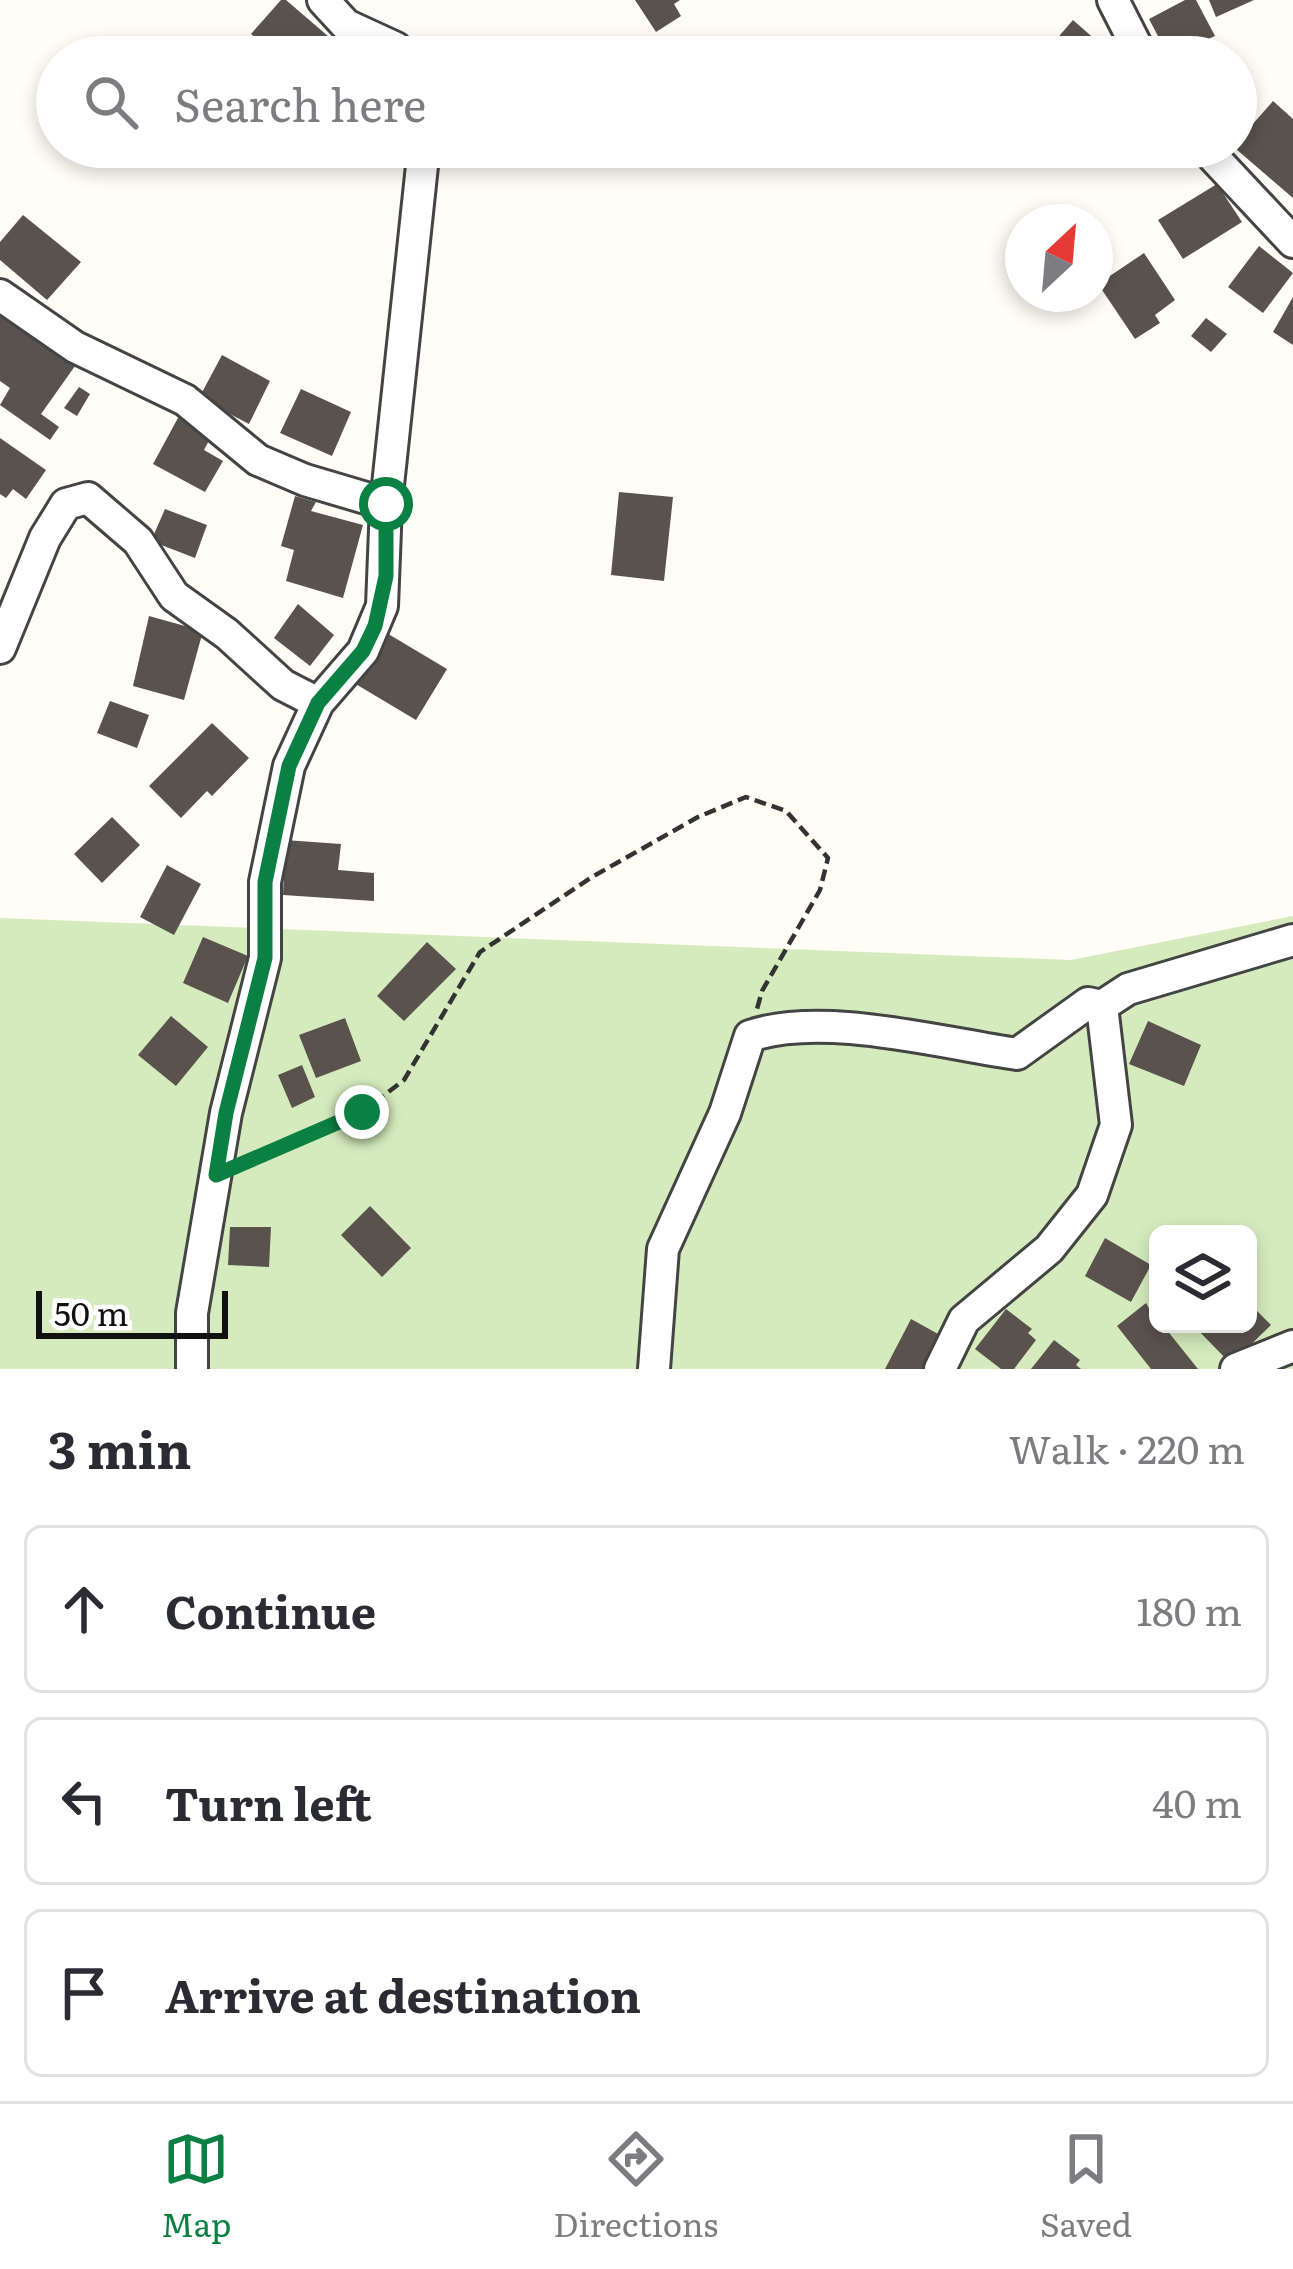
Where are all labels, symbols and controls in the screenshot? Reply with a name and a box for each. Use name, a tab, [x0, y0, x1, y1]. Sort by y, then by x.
search box	[36, 36, 1257, 168]
icon: search	[78, 69, 144, 135]
text: Search here	[174, 69, 426, 136]
north arrow	[1005, 204, 1113, 312]
route start	[359, 477, 413, 531]
route end	[335, 1085, 389, 1139]
map controls	[1149, 1225, 1257, 1333]
button: layers	[1149, 1225, 1257, 1333]
scale bar	[36, 1285, 228, 1338]
text: 50 m	[54, 1287, 128, 1336]
text: 3 min	[48, 1409, 192, 1485]
text: Walk · 220 m	[1009, 1418, 1245, 1476]
icon: ahead	[51, 1576, 117, 1642]
text: Continue	[165, 1576, 376, 1643]
text: 180 m	[1136, 1580, 1242, 1638]
icon: left	[51, 1768, 117, 1834]
text: Turn left	[165, 1768, 372, 1835]
text: 40 m	[1152, 1772, 1242, 1830]
icon: arrive	[51, 1960, 117, 2026]
text: Arrive at destination	[165, 1960, 641, 2027]
tab: Map	[161, 2126, 231, 2247]
tab: Directions	[553, 2126, 718, 2247]
tab: Saved	[1040, 2126, 1132, 2247]

